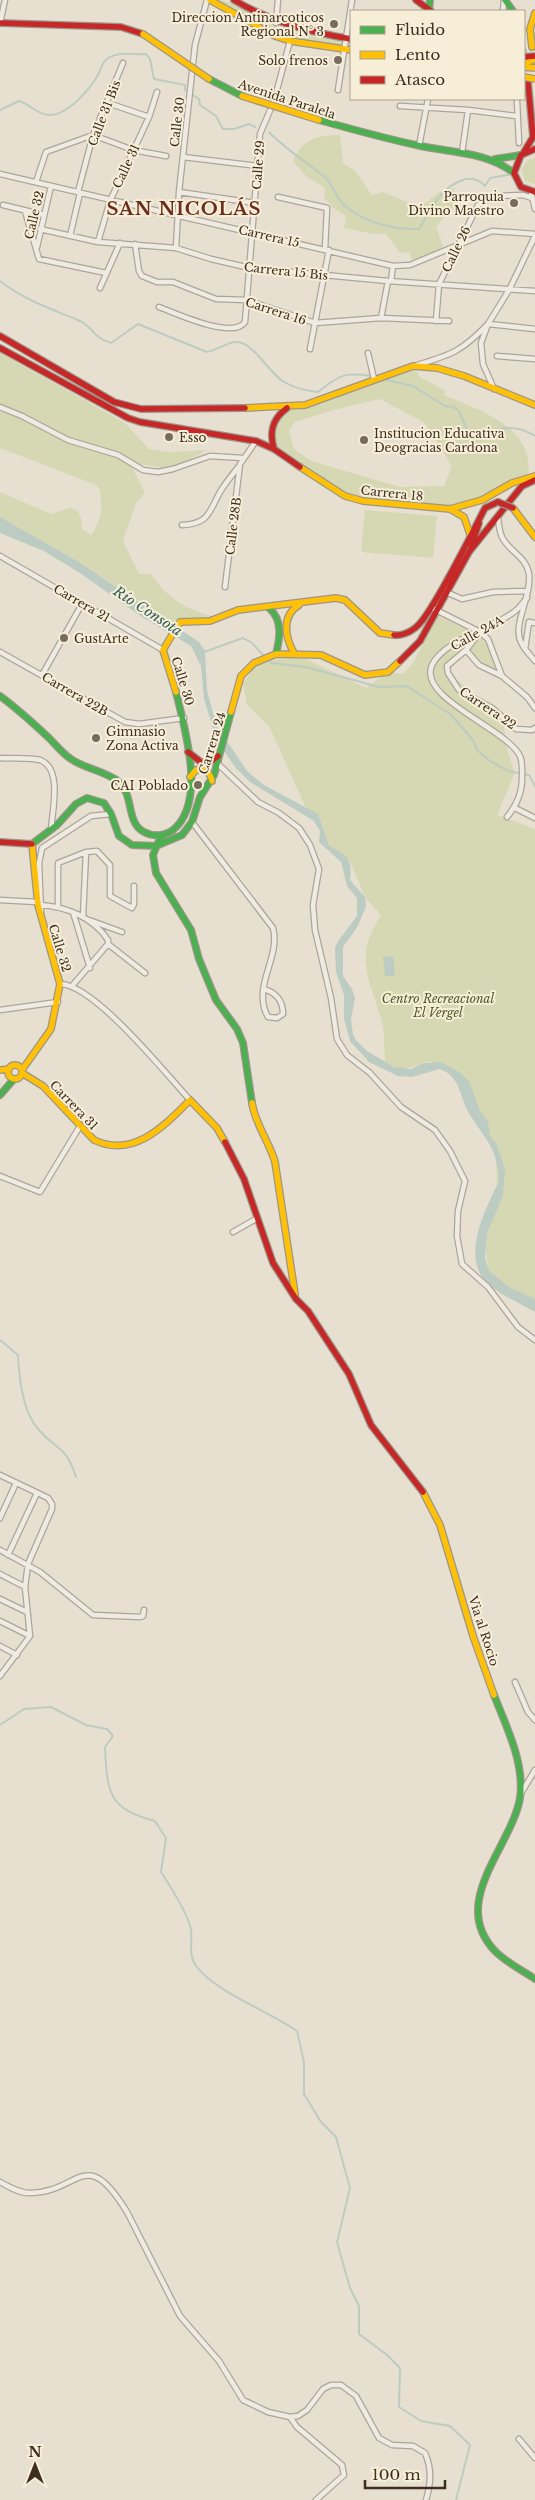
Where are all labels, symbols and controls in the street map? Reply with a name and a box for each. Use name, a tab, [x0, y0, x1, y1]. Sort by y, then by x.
place label: Direccion Antinarcoticos Regional N° 3	[171, 10, 324, 39]
legend	[350, 10, 525, 100]
marker: Direccion Antinarcoticos Regional N° 3	[328, 18, 340, 30]
text: Fluido	[395, 20, 445, 39]
text: Lento	[395, 45, 441, 64]
place label: Solo frenos	[258, 53, 328, 68]
marker: Solo frenos	[332, 54, 344, 66]
text: Atasco	[394, 70, 445, 89]
street label: Avenida Paralela	[236, 76, 338, 122]
street label: Calle 31 Bis	[85, 78, 123, 148]
street label: Calle 30	[166, 96, 188, 148]
street label: Calle 29	[249, 140, 267, 190]
street label: Calle 31	[109, 141, 143, 191]
street label: Calle 32	[21, 189, 47, 241]
place label: Parroquia Divino Maestro	[408, 189, 504, 218]
district label: SAN NICOLÁS	[107, 197, 262, 220]
marker: Parroquia Divino Maestro	[508, 197, 520, 209]
street label: Carrera 15	[237, 222, 301, 250]
street label: Calle 26	[438, 223, 474, 275]
street label: Carrera 15 Bis	[243, 259, 329, 283]
street label: Carrera 16	[244, 294, 309, 328]
place label: Institucion Educativa Deogracias Cardona	[374, 426, 505, 455]
place label: Esso	[179, 430, 207, 445]
marker: Esso	[163, 431, 175, 443]
marker: Institucion Educativa Deogracias Cardona	[358, 434, 370, 446]
street label: Carrera 18	[360, 482, 424, 504]
street label: Calle 28B	[222, 496, 244, 556]
street label: Carrera 21	[51, 581, 113, 625]
water label: Río Consota	[109, 582, 186, 640]
street label: Calle 24A	[448, 612, 507, 654]
place label: GustArte	[74, 631, 129, 646]
marker: GustArte	[58, 632, 70, 644]
street label: Calle 30	[168, 655, 198, 707]
street label: Carrera 22B	[39, 669, 111, 719]
street label: Carrera 22	[457, 684, 519, 732]
street label: Carrera 24	[195, 710, 229, 776]
place label: Gimnasio Zona Activa	[106, 724, 179, 753]
marker: Gimnasio Zona Activa	[90, 732, 102, 744]
place label: CAI Poblado	[111, 778, 188, 793]
marker: CAI Poblado	[192, 779, 204, 791]
street label: Calle 32	[46, 922, 74, 974]
park label: Centro Recreacional El Vergel	[382, 991, 494, 1020]
street label: Carrera 31	[47, 1077, 101, 1133]
street label: Via al Rocio	[465, 1593, 502, 1668]
north arrow	[10, 2440, 60, 2490]
text: N	[28, 2443, 42, 2461]
scale bar	[365, 2458, 445, 2490]
text: 100 m	[372, 2465, 421, 2484]

